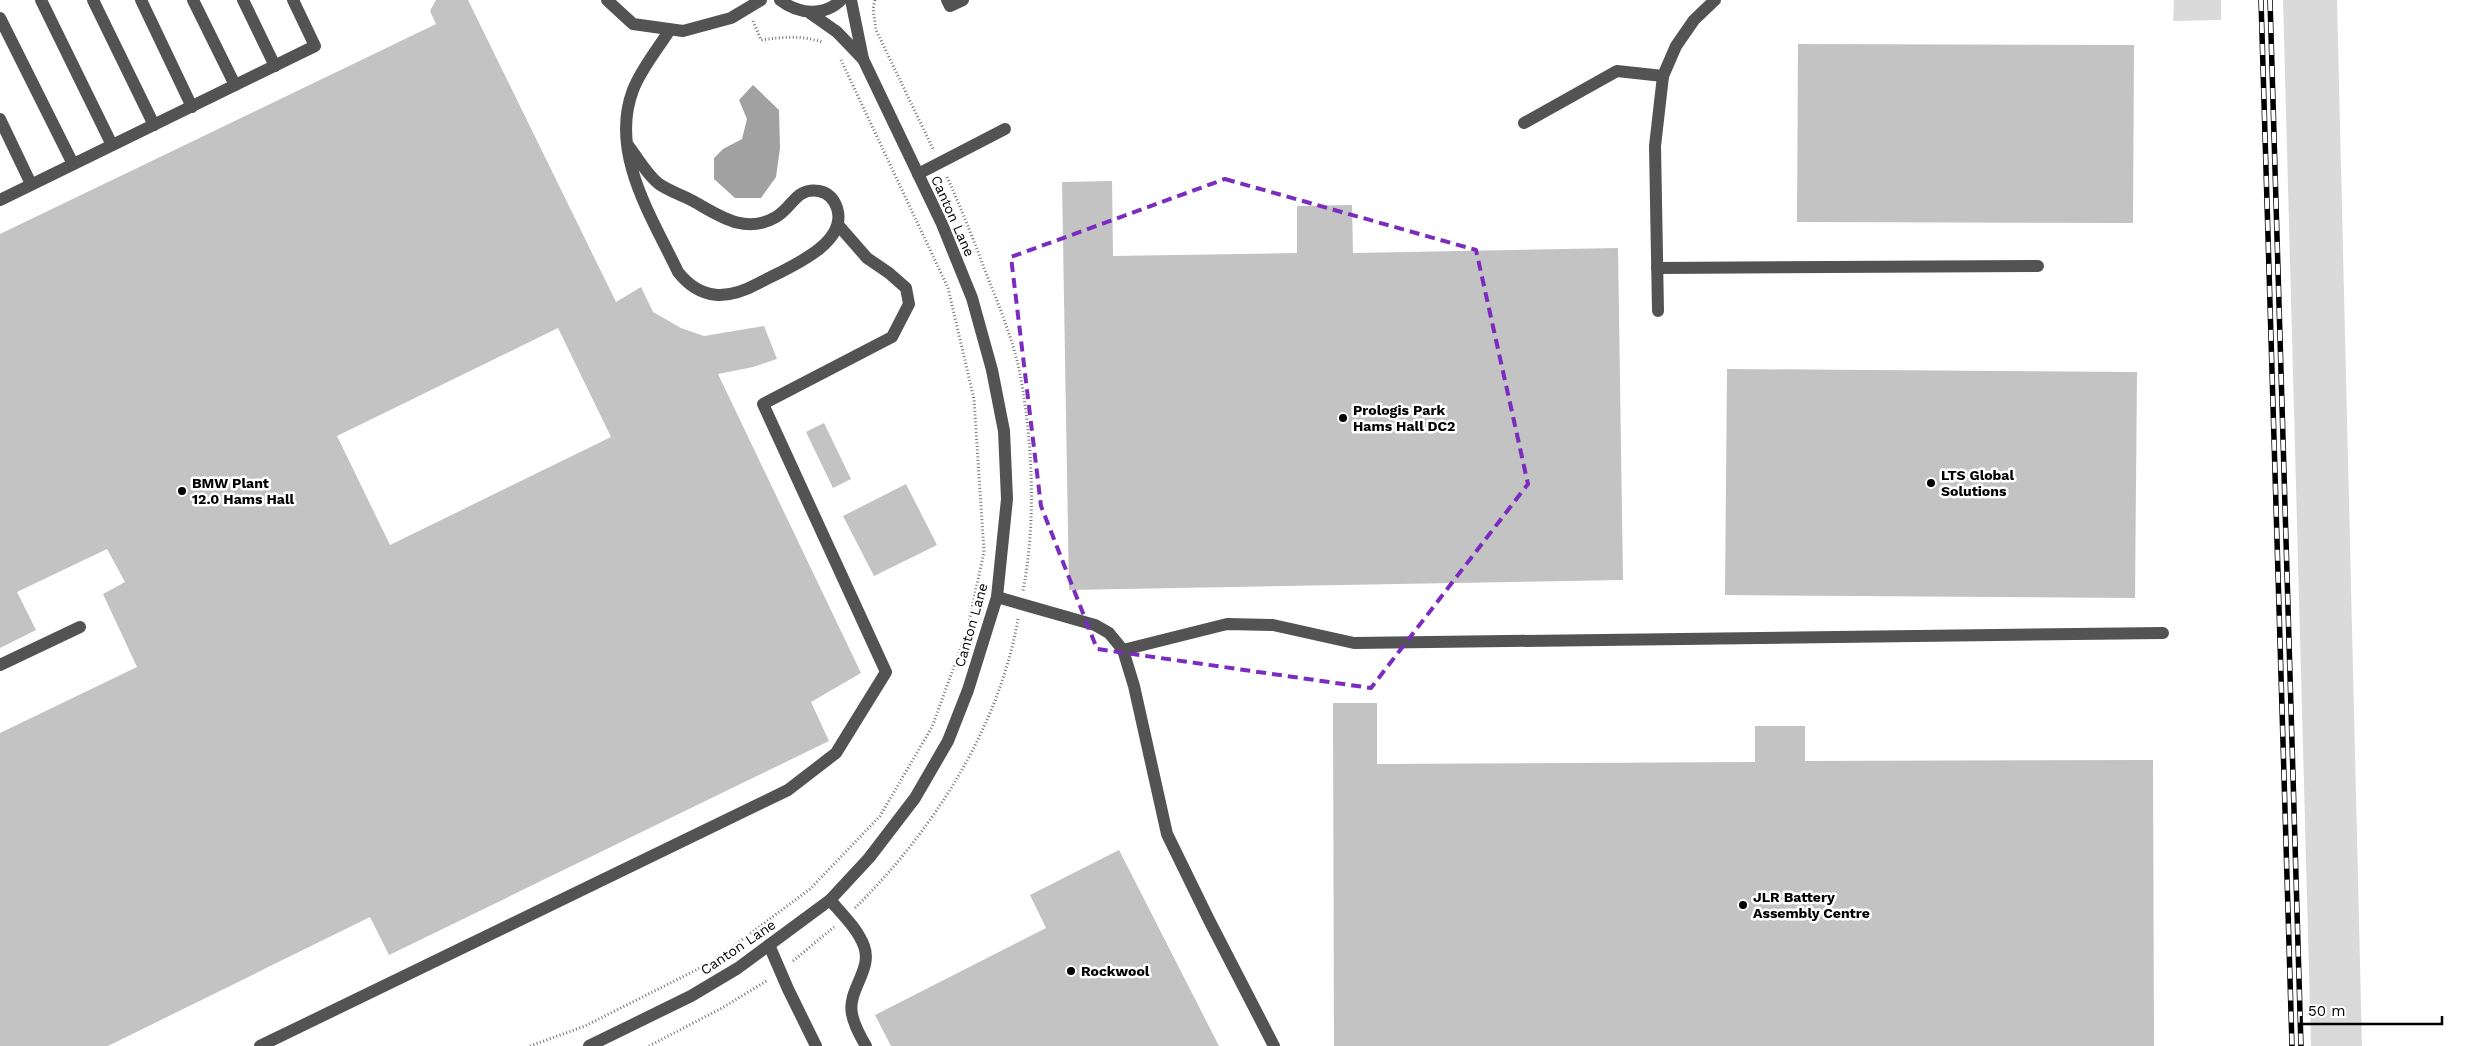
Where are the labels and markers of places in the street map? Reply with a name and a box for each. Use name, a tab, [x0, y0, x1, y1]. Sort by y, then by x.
place label: Prologis Park Hams Hall DC2	[1353, 402, 1455, 434]
marker: Prologis Park Hams Hall DC2	[1337, 412, 1349, 424]
place label: LTS Global Solutions	[1941, 467, 2014, 499]
place label: BMW Plant 12.0 Hams Hall	[192, 475, 294, 507]
marker: LTS Global Solutions	[1925, 477, 1937, 489]
marker: BMW Plant 12.0 Hams Hall	[176, 485, 188, 497]
place label: JLR Battery Assembly Centre	[1753, 889, 1870, 921]
marker: JLR Battery Assembly Centre	[1737, 899, 1749, 911]
place label: Rockwool	[1081, 963, 1150, 979]
marker: Rockwool	[1065, 965, 1077, 977]

